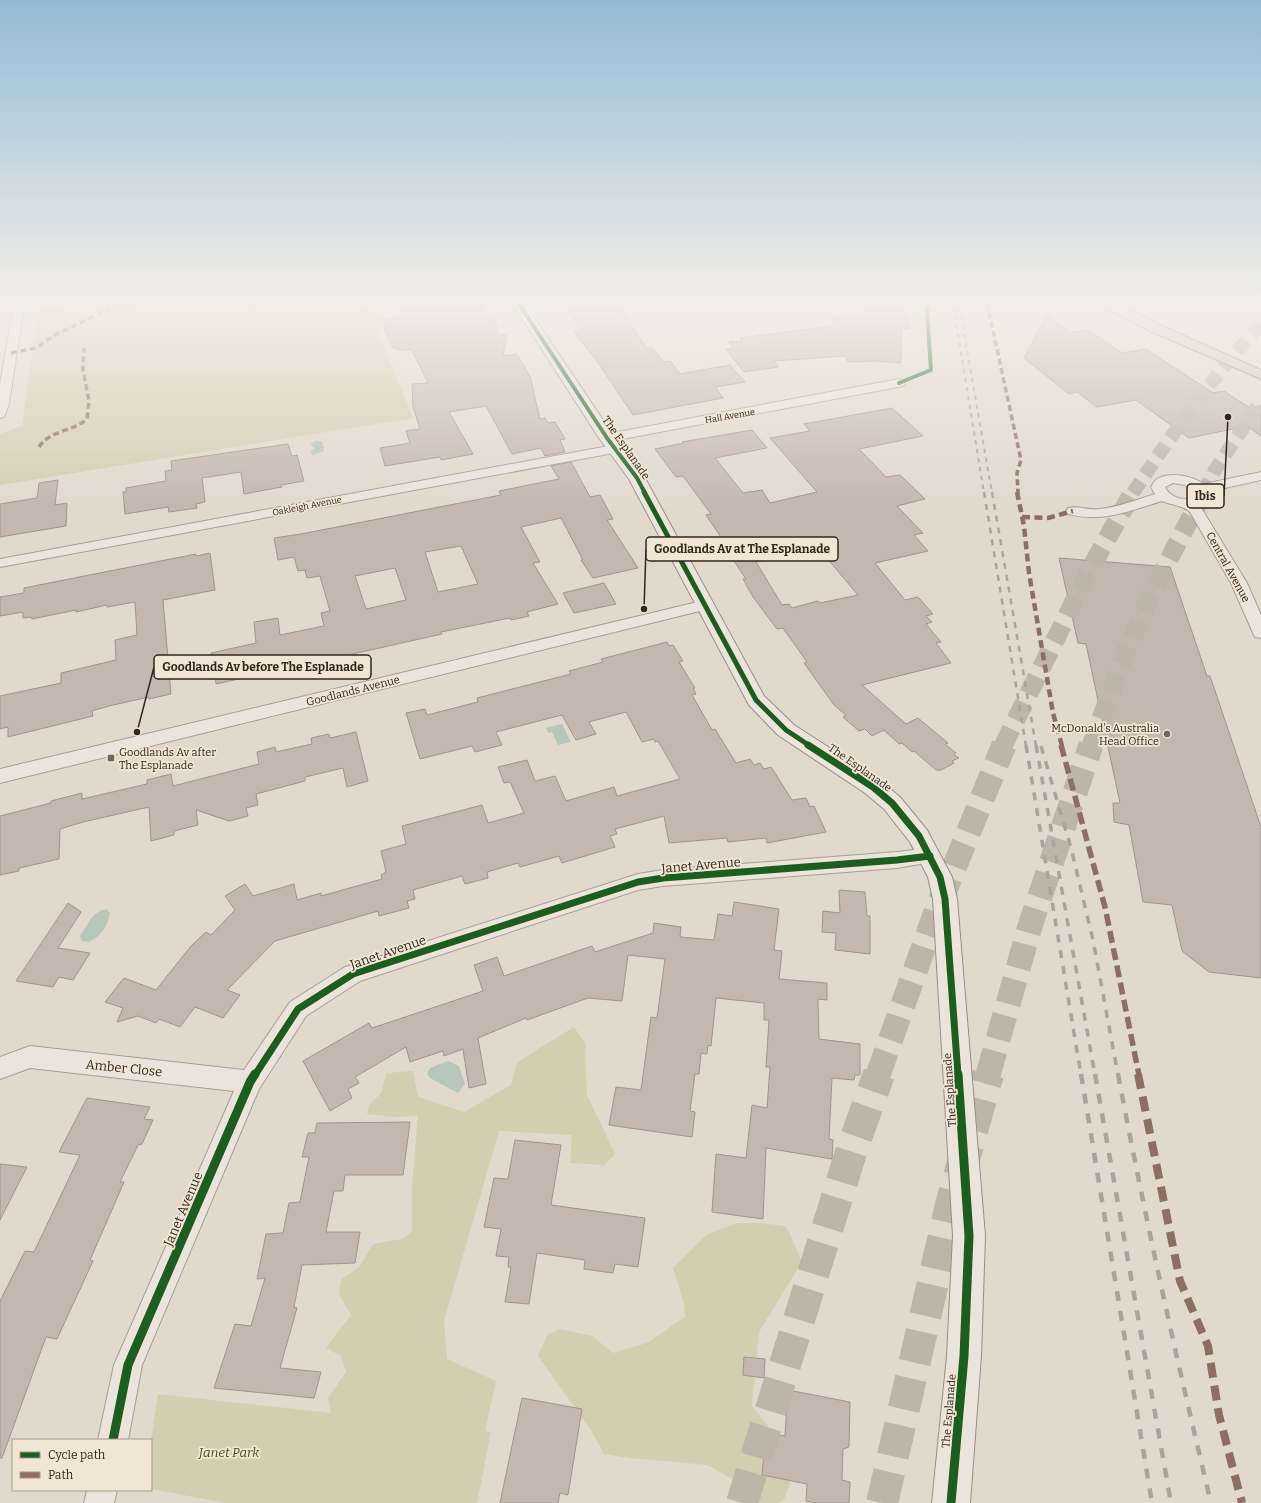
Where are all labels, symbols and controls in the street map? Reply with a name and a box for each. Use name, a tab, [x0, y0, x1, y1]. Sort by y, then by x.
street label: Hall Avenue	[704, 407, 756, 425]
street label: The Esplanade	[599, 414, 653, 482]
callout: Ibis	[1187, 484, 1224, 508]
text: Ibis	[1194, 489, 1216, 503]
street label: Oakleigh Avenue	[271, 494, 343, 518]
street label: Central Avenue	[1203, 530, 1253, 604]
callout: Goodlands Av at The Esplanade	[646, 537, 838, 561]
text: Goodlands Av at The Esplanade	[654, 542, 830, 556]
callout: Goodlands Av before The Esplanade	[154, 655, 371, 679]
text: Goodlands Av before The Esplanade	[162, 660, 364, 674]
street label: Goodlands Avenue	[305, 673, 401, 709]
place label: McDonald's Australia Head Office	[1051, 722, 1159, 748]
marker: McDonald's Australia Head Office	[1162, 729, 1172, 739]
street label: The Esplanade	[826, 741, 894, 795]
place label: Goodlands Av after The Esplanade	[119, 746, 216, 772]
marker: Goodlands Av after The Esplanade	[106, 753, 116, 763]
street label: Janet Avenue	[660, 854, 741, 876]
street label: Janet Avenue	[347, 932, 428, 972]
street label: The Esplanade	[941, 1052, 959, 1128]
street label: Amber Close	[85, 1057, 163, 1079]
street label: Janet Avenue	[160, 1169, 205, 1249]
street label: The Esplanade	[939, 1373, 959, 1449]
legend	[12, 1439, 152, 1491]
park label: Janet Park	[198, 1445, 260, 1460]
text: Cycle path	[48, 1448, 106, 1462]
text: Path	[48, 1468, 74, 1482]

